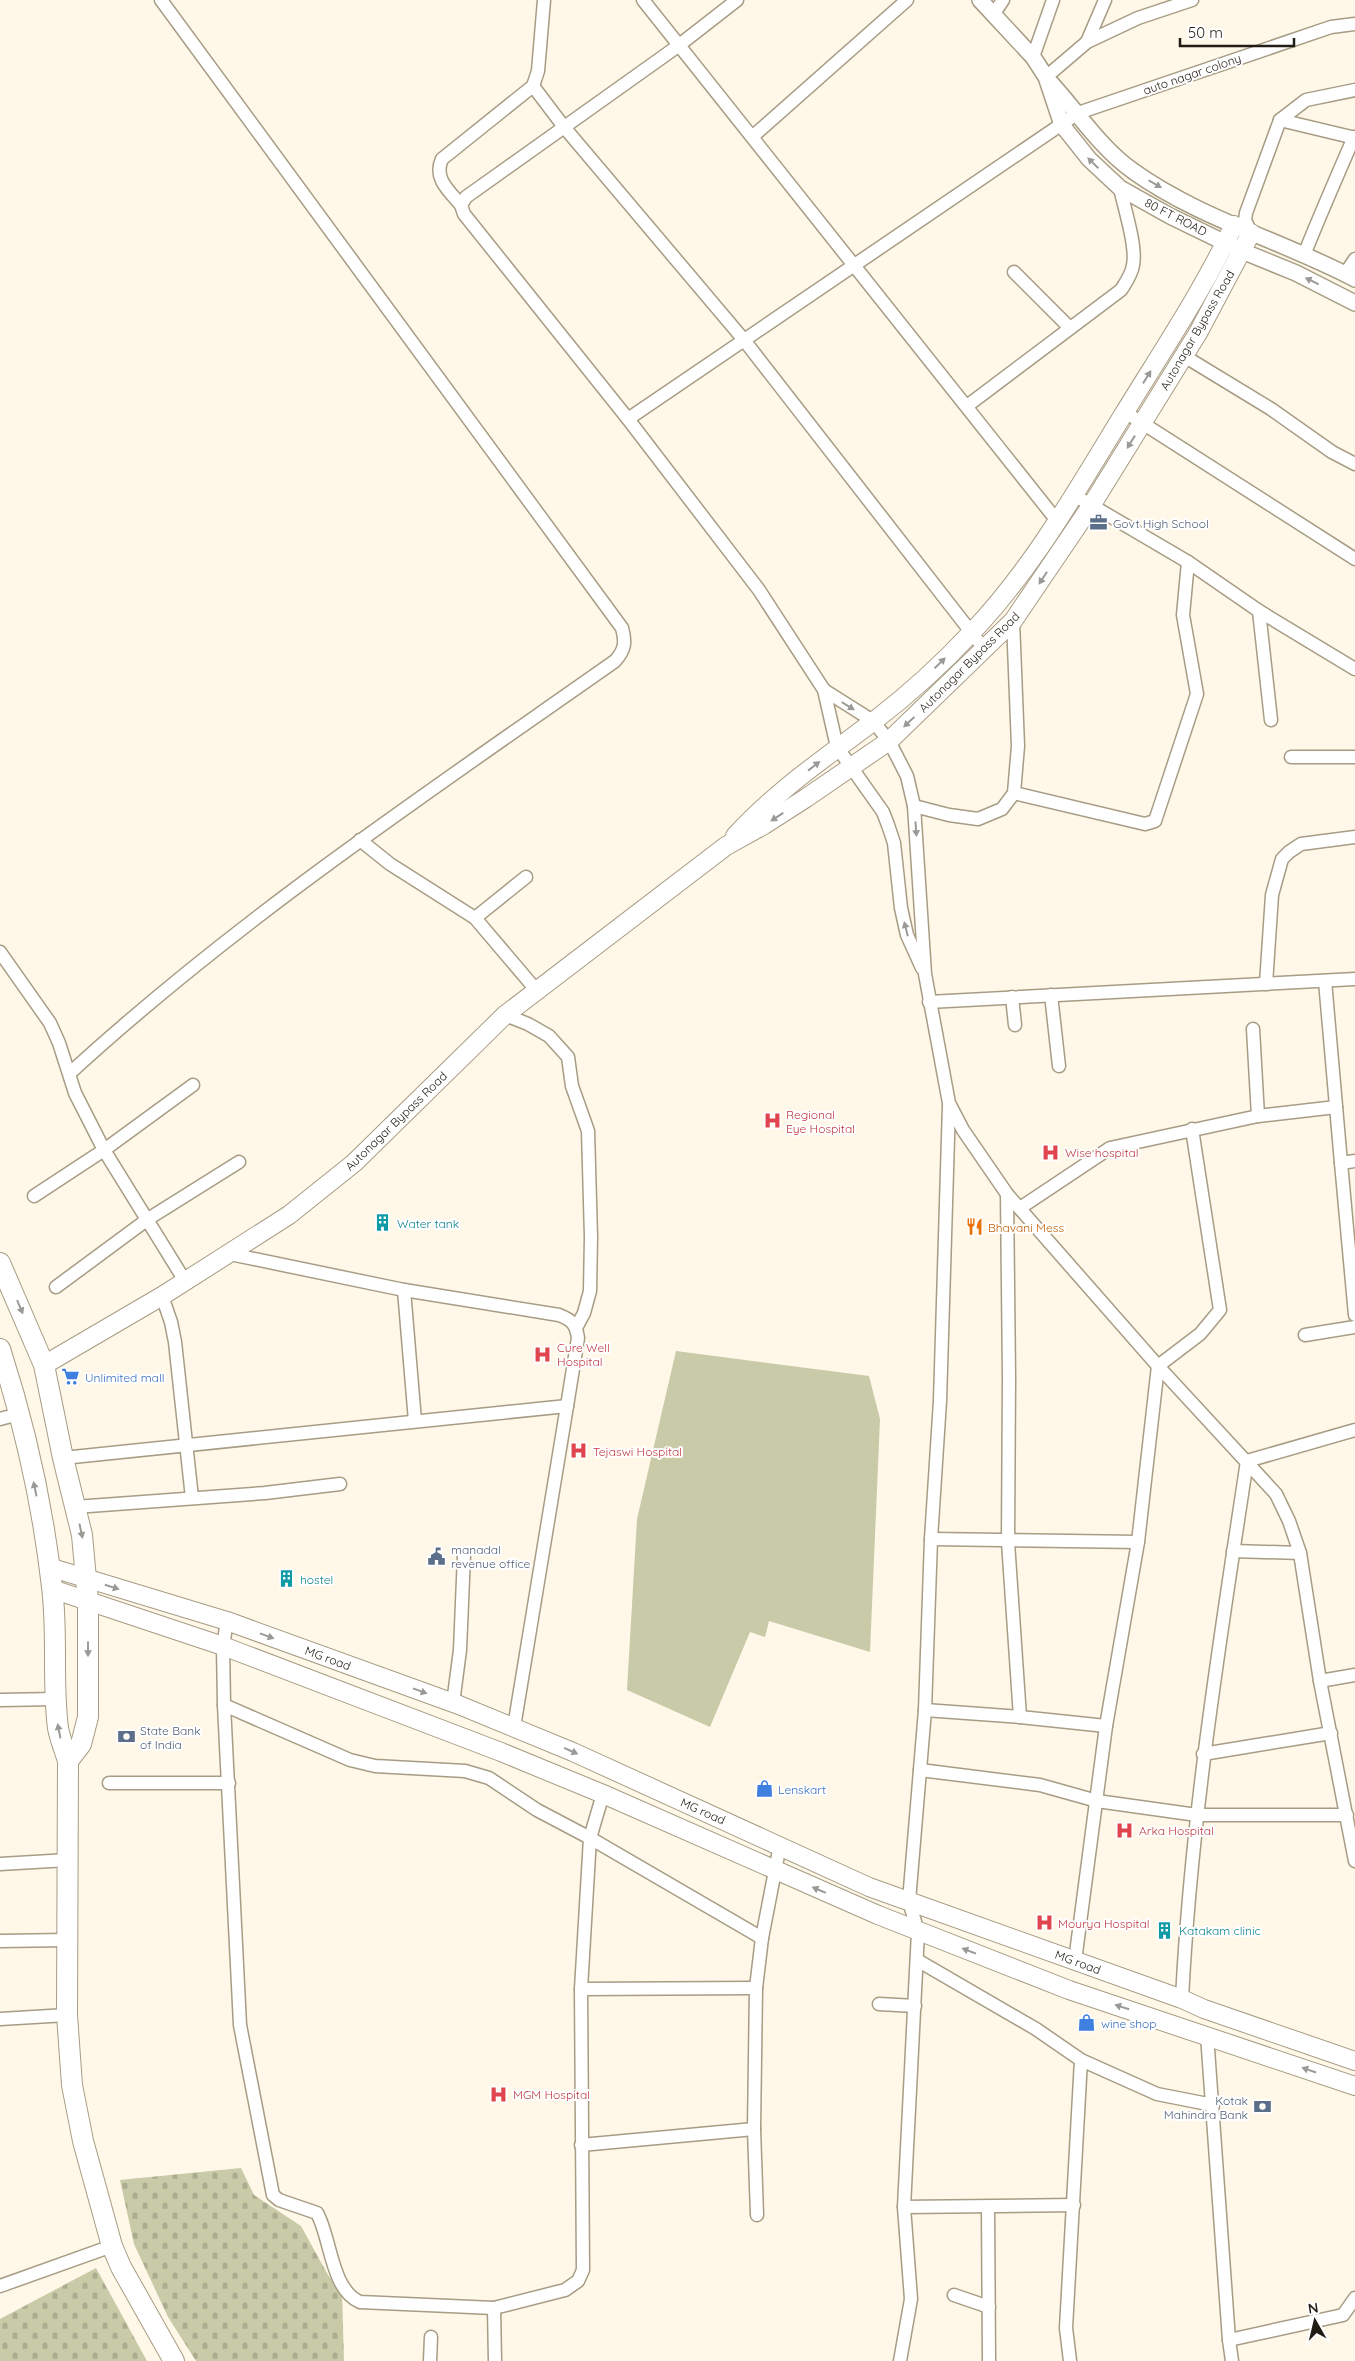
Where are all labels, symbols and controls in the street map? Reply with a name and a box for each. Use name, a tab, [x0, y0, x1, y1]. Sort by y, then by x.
scale bar	[1180, 15, 1294, 47]
text: 50 m	[1188, 23, 1223, 42]
street label: auto nagar colony	[1141, 50, 1243, 98]
one-way arrow	[1087, 157, 1099, 169]
one-way arrow	[1148, 179, 1161, 188]
street label: 80 FT ROAD	[1142, 195, 1210, 239]
street label: Autonagar Bypass Road	[1157, 267, 1237, 393]
one-way arrow	[1304, 277, 1319, 285]
one-way arrow	[1142, 370, 1152, 384]
one-way arrow	[1126, 435, 1135, 448]
office icon: Govt High School	[1089, 513, 1109, 533]
place label: Govt High School	[1113, 516, 1209, 531]
one-way arrow	[1038, 572, 1048, 585]
street label: Autonagar Bypass Road	[916, 609, 1022, 715]
one-way arrow	[933, 657, 945, 669]
one-way arrow	[842, 701, 855, 710]
one-way arrow	[903, 716, 915, 728]
one-way arrow	[807, 760, 820, 771]
one-way arrow	[770, 812, 784, 822]
one-way arrow	[912, 821, 920, 837]
one-way arrow	[902, 922, 910, 937]
street label: Autonagar Bypass Road	[342, 1068, 450, 1174]
place label: Regional Eye Hospital	[786, 1107, 855, 1136]
hospital icon: Regional Eye Hospital	[762, 1111, 782, 1131]
hospital icon: Wise hospital	[1041, 1142, 1061, 1162]
place label: Wise hospital	[1065, 1145, 1138, 1160]
building icon: Water tank	[373, 1213, 393, 1233]
place label: Water tank	[397, 1216, 459, 1231]
restaurant icon: Bhavani Mess	[964, 1217, 984, 1237]
place label: Bhavani Mess	[988, 1220, 1064, 1235]
one-way arrow	[16, 1300, 24, 1315]
place label: Cure Well Hospital	[557, 1340, 610, 1369]
hospital icon: Cure Well Hospital	[533, 1344, 553, 1364]
supermarket icon: Unlimited mall	[61, 1367, 81, 1387]
place label: Unlimited mall	[85, 1370, 164, 1385]
hospital icon: Tejaswi Hospital	[569, 1441, 589, 1461]
place label: Tejaswi Hospital	[593, 1444, 682, 1459]
one-way arrow	[31, 1481, 39, 1496]
one-way arrow	[77, 1523, 85, 1538]
place label: manadal revenue office	[451, 1542, 531, 1571]
public building icon: manadal revenue office	[427, 1546, 447, 1566]
building icon: hostel	[276, 1569, 296, 1589]
place label: hostel	[300, 1572, 333, 1587]
one-way arrow	[105, 1583, 120, 1591]
one-way arrow	[260, 1632, 275, 1640]
one-way arrow	[84, 1642, 92, 1658]
street label: MG road	[303, 1643, 353, 1673]
one-way arrow	[413, 1687, 428, 1695]
one-way arrow	[55, 1722, 63, 1738]
place label: State Bank of India	[140, 1723, 201, 1752]
bank icon: State Bank of India	[116, 1727, 136, 1747]
one-way arrow	[564, 1748, 578, 1756]
shop icon: Lenskart	[754, 1779, 774, 1799]
place label: Lenskart	[778, 1782, 826, 1797]
street label: MG road	[678, 1794, 728, 1828]
hospital icon: Arka Hospital	[1115, 1820, 1135, 1840]
place label: Arka Hospital	[1139, 1823, 1214, 1838]
one-way arrow	[812, 1885, 826, 1893]
hospital icon: Mourya Hospital	[1034, 1913, 1054, 1933]
place label: Mourya Hospital	[1058, 1916, 1149, 1931]
building icon: Katakam clinic	[1155, 1920, 1175, 1940]
place label: Katakam clinic	[1179, 1923, 1261, 1938]
one-way arrow	[961, 1947, 976, 1955]
street label: MG road	[1053, 1947, 1103, 1977]
one-way arrow	[1114, 2003, 1129, 2010]
shop icon: wine shop	[1077, 2013, 1097, 2033]
place label: wine shop	[1101, 2016, 1157, 2031]
one-way arrow	[1301, 2066, 1316, 2073]
hospital icon: MGM Hospital	[489, 2084, 509, 2104]
place label: MGM Hospital	[513, 2087, 590, 2102]
place label: Kotak Mahindra Bank	[1164, 2093, 1248, 2122]
bank icon: Kotak Mahindra Bank	[1252, 2097, 1272, 2117]
north arrow	[1290, 2296, 1340, 2346]
text: N	[1307, 2298, 1320, 2318]

